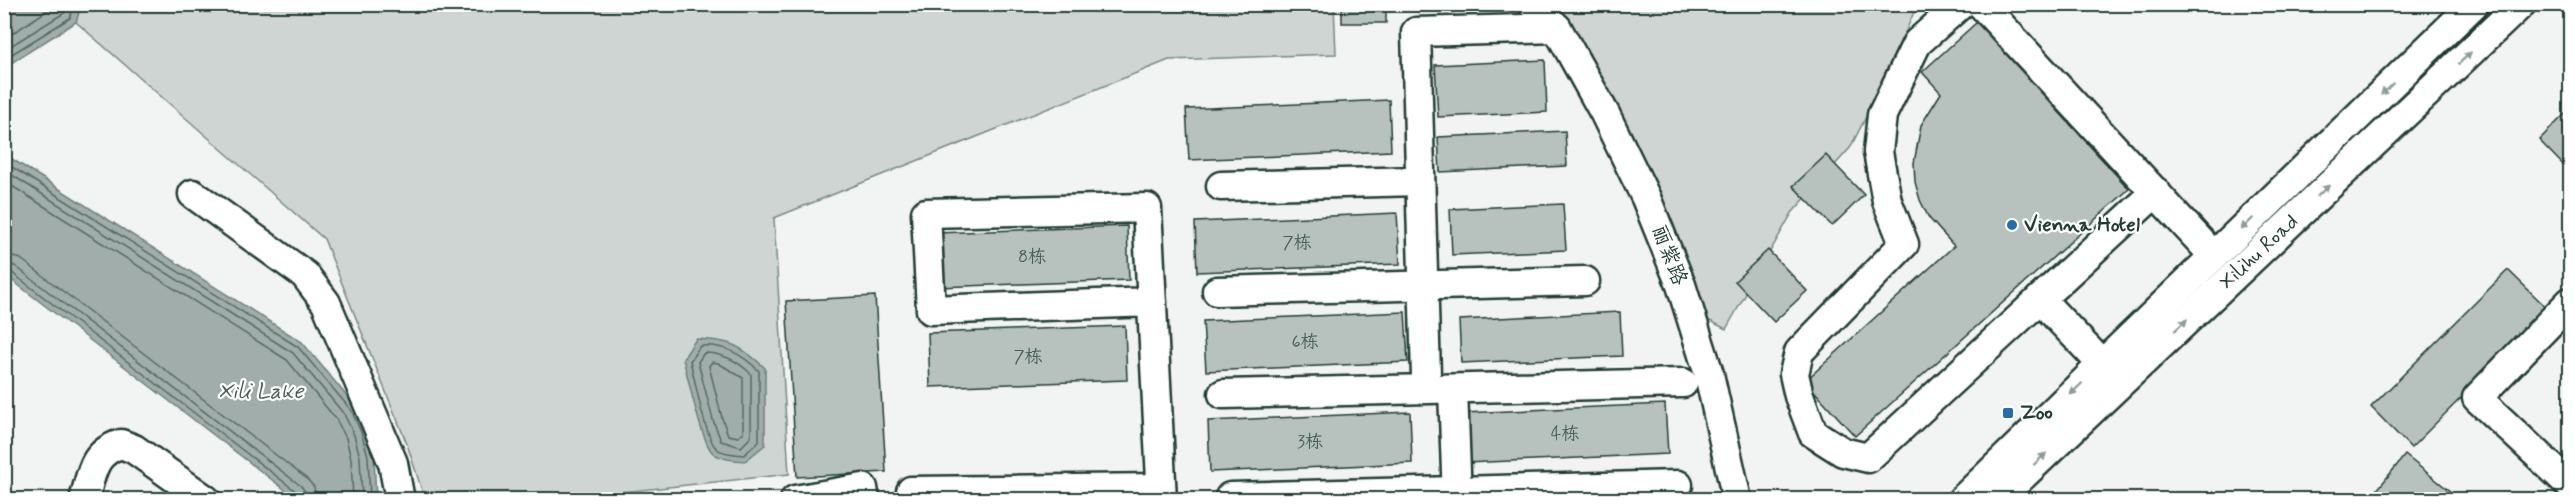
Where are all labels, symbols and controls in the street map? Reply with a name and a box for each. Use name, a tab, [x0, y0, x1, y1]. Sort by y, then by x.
one-way arrow	[2458, 51, 2472, 65]
one-way arrow	[2380, 82, 2395, 95]
one-way arrow	[2316, 185, 2330, 199]
street label: Xilihu Road	[2213, 208, 2305, 296]
place label: Vienna Hotel	[2024, 211, 2140, 239]
one-way arrow	[2240, 217, 2254, 231]
marker: Vienna Hotel	[2005, 218, 2019, 232]
street label: 丽紫路	[1645, 221, 1693, 289]
house number: 7栋	[1283, 231, 1311, 255]
house number: 8栋	[1018, 245, 1046, 269]
one-way arrow	[2174, 318, 2189, 332]
house number: 6栋	[1291, 330, 1319, 354]
house number: 7栋	[1014, 345, 1042, 369]
water label: Xili Lake	[219, 378, 304, 406]
one-way arrow	[2069, 382, 2084, 396]
place label: Zoo	[2020, 399, 2053, 427]
marker: Zoo	[2001, 406, 2015, 420]
house number: 4栋	[1551, 422, 1579, 446]
house number: 3栋	[1297, 430, 1323, 454]
one-way arrow	[2032, 452, 2047, 466]

